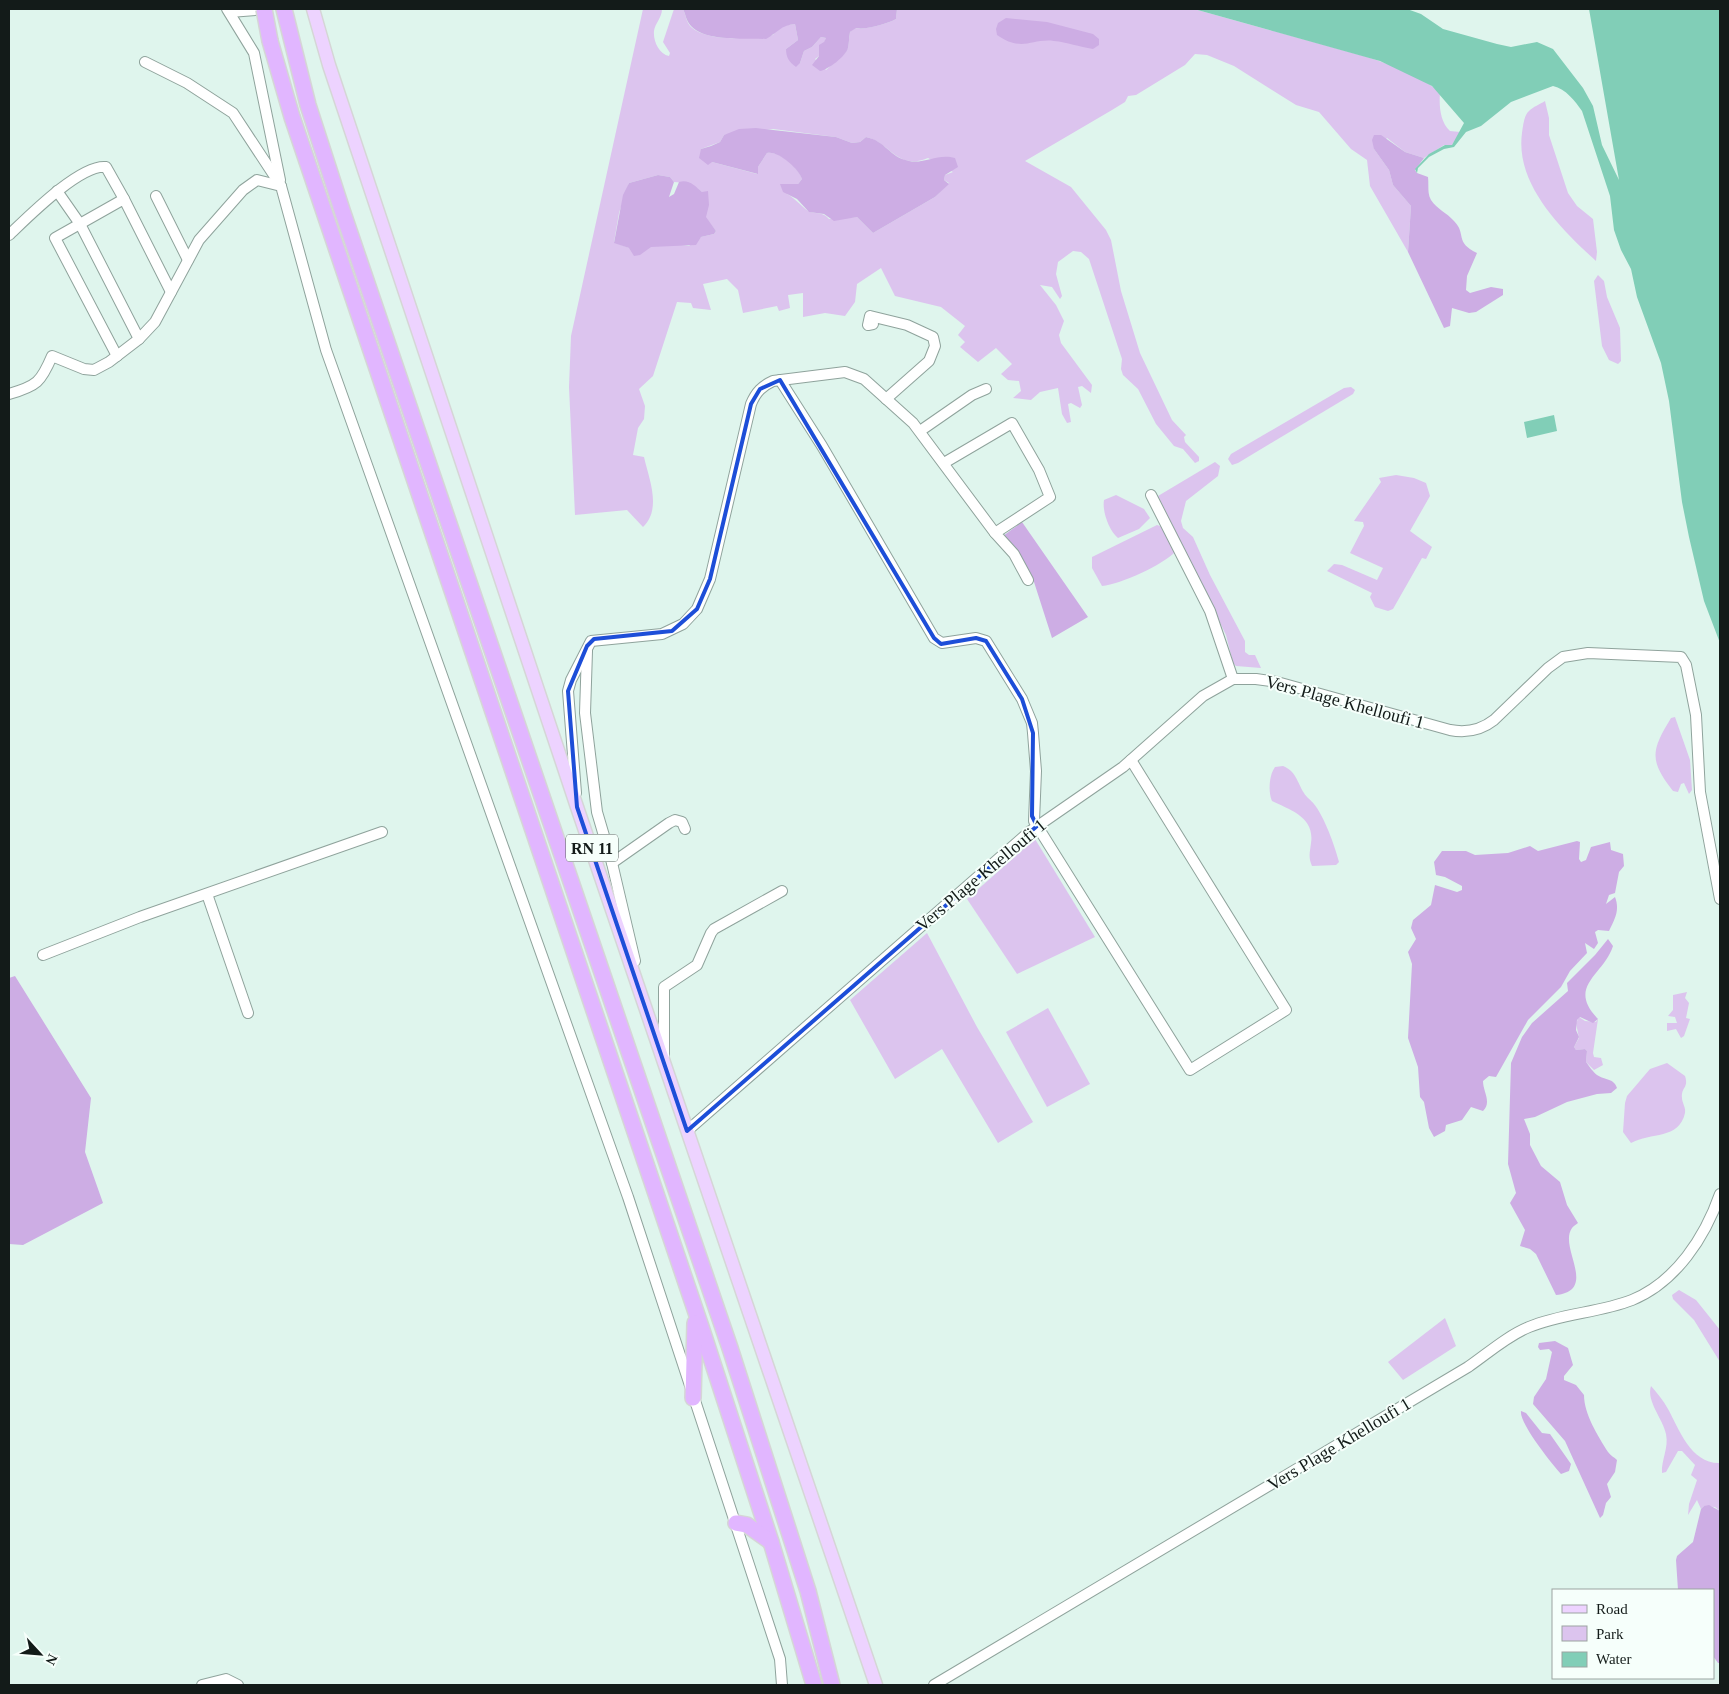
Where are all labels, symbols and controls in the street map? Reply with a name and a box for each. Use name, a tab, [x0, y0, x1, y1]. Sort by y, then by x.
street label: Vers Plage Khelloufi 1	[1263, 671, 1427, 733]
street label: Vers Plage Khelloufi 1	[912, 815, 1050, 935]
road number: RN 11	[566, 834, 618, 861]
street label: Vers Plage Khelloufi 1	[1264, 1393, 1414, 1495]
legend	[1552, 1589, 1714, 1679]
text: Road	[1596, 1601, 1628, 1617]
text: Park	[1596, 1626, 1624, 1642]
north arrow	[15, 1629, 65, 1679]
text: Water	[1596, 1651, 1631, 1667]
text: N	[42, 1652, 60, 1667]

